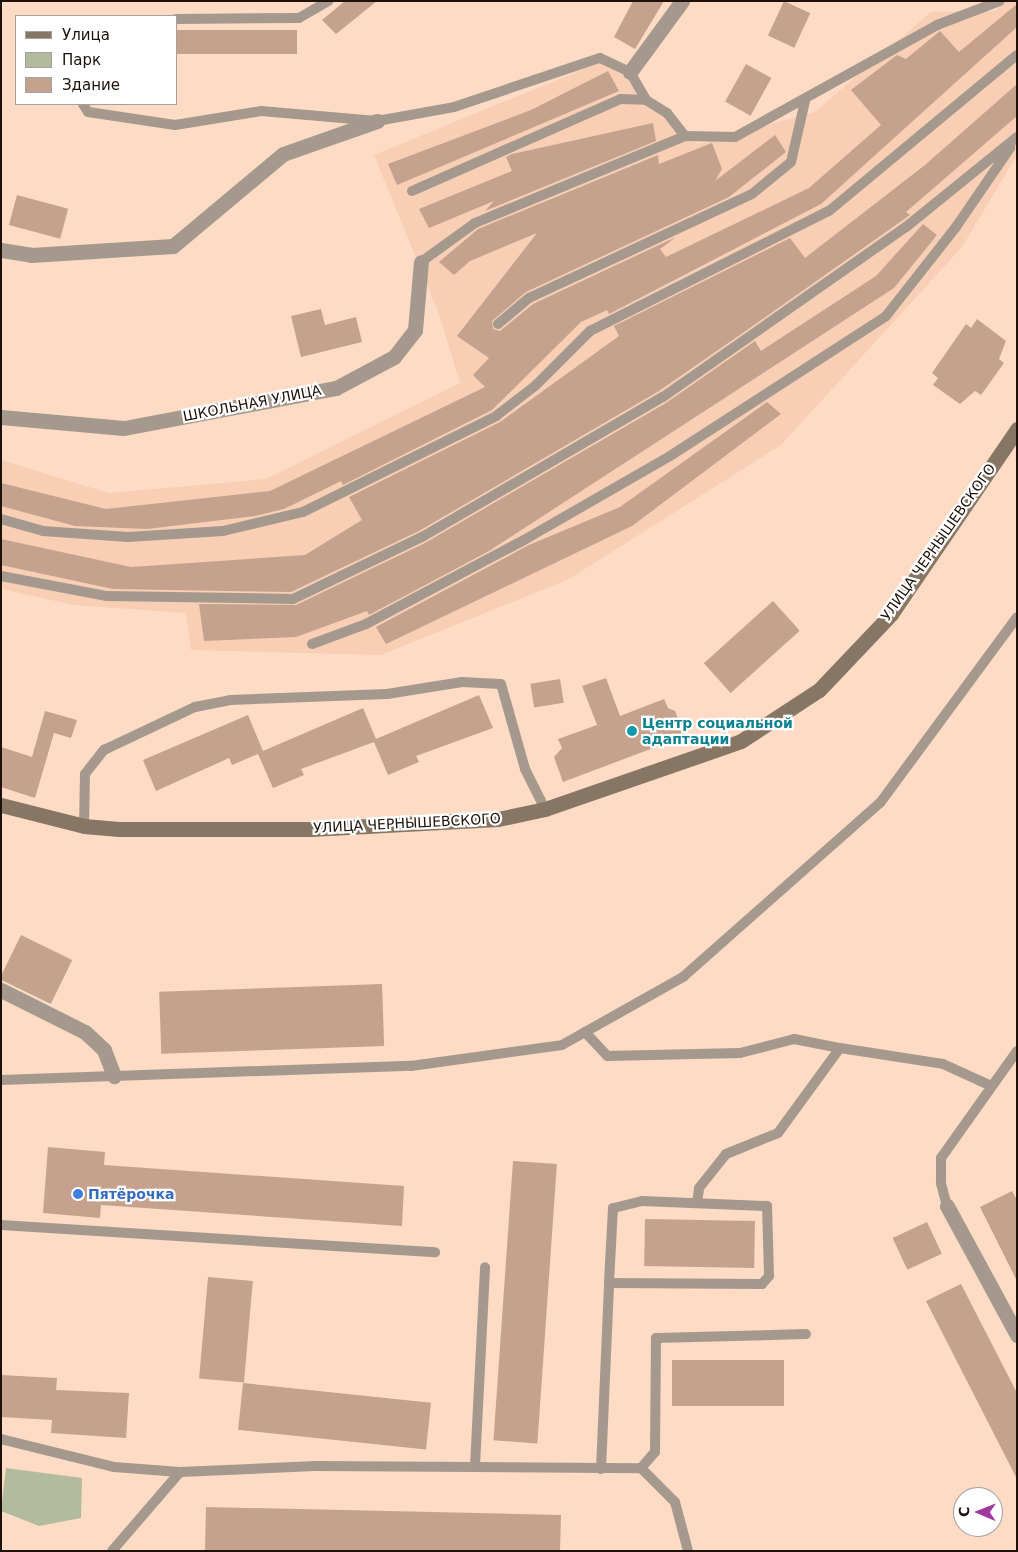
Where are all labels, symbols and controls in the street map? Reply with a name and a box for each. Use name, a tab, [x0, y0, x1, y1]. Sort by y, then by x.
legend	[15, 15, 178, 105]
text: Улица	[62, 26, 110, 44]
text: Парк	[62, 51, 101, 69]
text: Здание	[62, 76, 120, 94]
street label: ШКОЛЬНАЯ УЛИЦА	[182, 381, 322, 425]
street label: УЛИЦА ЧЕРНЫШЕВСКОГО	[877, 460, 999, 624]
place label: Центр социальной адаптации	[642, 715, 793, 748]
marker: Центр социальной адаптации	[626, 725, 638, 737]
street label: УЛИЦА ЧЕРНЫШЕВСКОГО	[313, 810, 501, 836]
place label: Пятёрочка	[88, 1186, 175, 1202]
marker: Пятёрочка	[72, 1188, 84, 1200]
north arrow	[953, 1487, 1003, 1537]
text: С	[956, 1506, 972, 1517]

